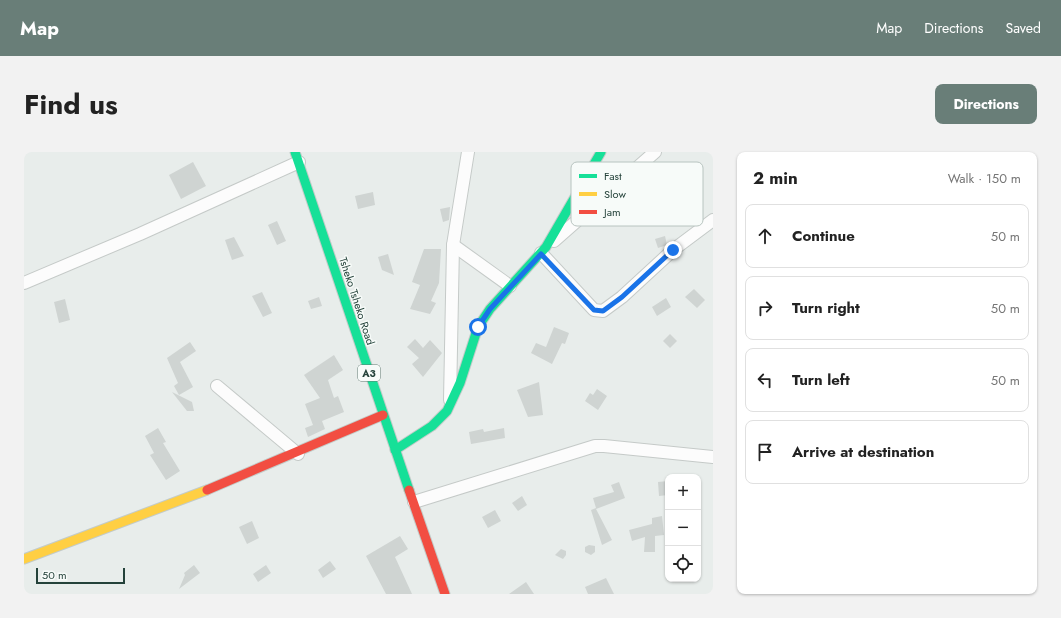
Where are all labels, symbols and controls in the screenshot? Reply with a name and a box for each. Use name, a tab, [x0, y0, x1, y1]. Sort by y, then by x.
text: Map	[20, 15, 59, 42]
text: Map	[876, 18, 902, 38]
text: Directions	[924, 18, 984, 38]
text: Saved	[1006, 18, 1041, 38]
text: Find us	[24, 84, 118, 125]
button: Directions	[935, 84, 1037, 124]
legend	[571, 162, 703, 226]
text: 2 min	[753, 166, 798, 190]
text: Fast	[604, 168, 622, 184]
text: Walk · 150 m	[948, 169, 1021, 188]
text: Slow	[604, 186, 626, 202]
text: Jam	[602, 204, 621, 220]
icon: ahead	[754, 225, 776, 247]
text: Continue	[792, 225, 855, 247]
text: 50 m	[991, 227, 1020, 246]
route end	[664, 241, 682, 259]
street label: Tsheko Tsheko Road	[335, 255, 379, 347]
icon: right	[754, 297, 776, 319]
text: Turn right	[792, 297, 860, 319]
text: 50 m	[991, 299, 1020, 318]
route start	[469, 318, 487, 336]
road number: A3	[358, 365, 380, 381]
icon: left	[754, 369, 776, 391]
text: Turn left	[792, 369, 850, 391]
text: 50 m	[991, 371, 1020, 390]
icon: arrive	[754, 441, 776, 463]
text: Arrive at destination	[792, 441, 934, 463]
map controls	[665, 474, 701, 582]
button: +	[665, 474, 701, 510]
button: −	[665, 510, 701, 546]
button: locate	[665, 546, 701, 582]
scale bar	[36, 566, 125, 585]
text: 50 m	[42, 567, 67, 583]

